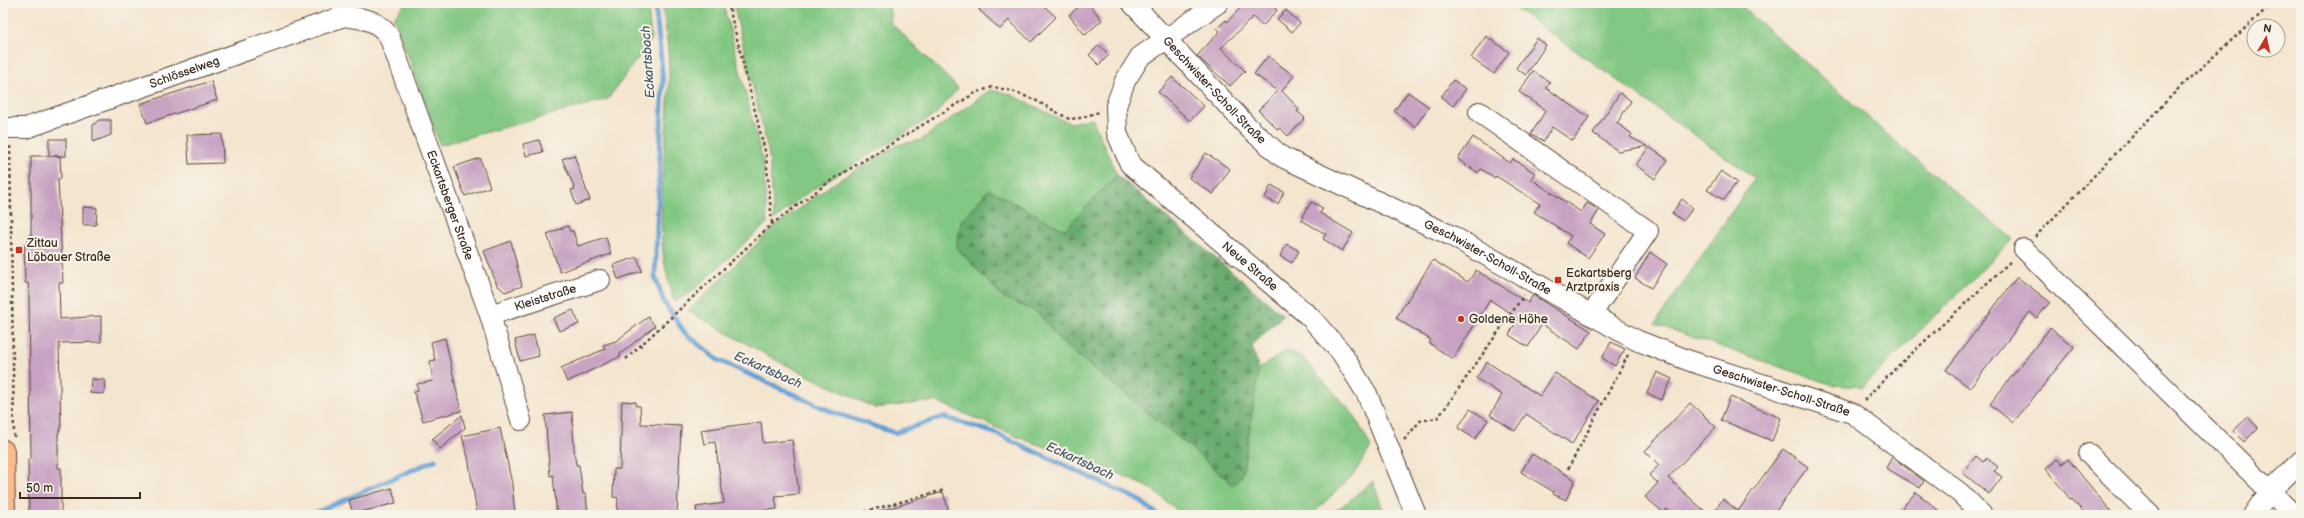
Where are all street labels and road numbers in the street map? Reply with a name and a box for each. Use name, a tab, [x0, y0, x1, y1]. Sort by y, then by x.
street label: Geschwister-Scholl-Straße	[1160, 33, 1269, 147]
street label: Schlösselweg	[147, 53, 222, 91]
street label: Eckartsberger Straße	[423, 148, 477, 262]
street label: Geschwister-Scholl-Straße	[1421, 216, 1554, 298]
street label: Neue Straße	[1219, 238, 1281, 294]
street label: Kleiststraße	[512, 281, 578, 314]
street label: Geschwister-Scholl-Straße	[1711, 361, 1852, 419]

